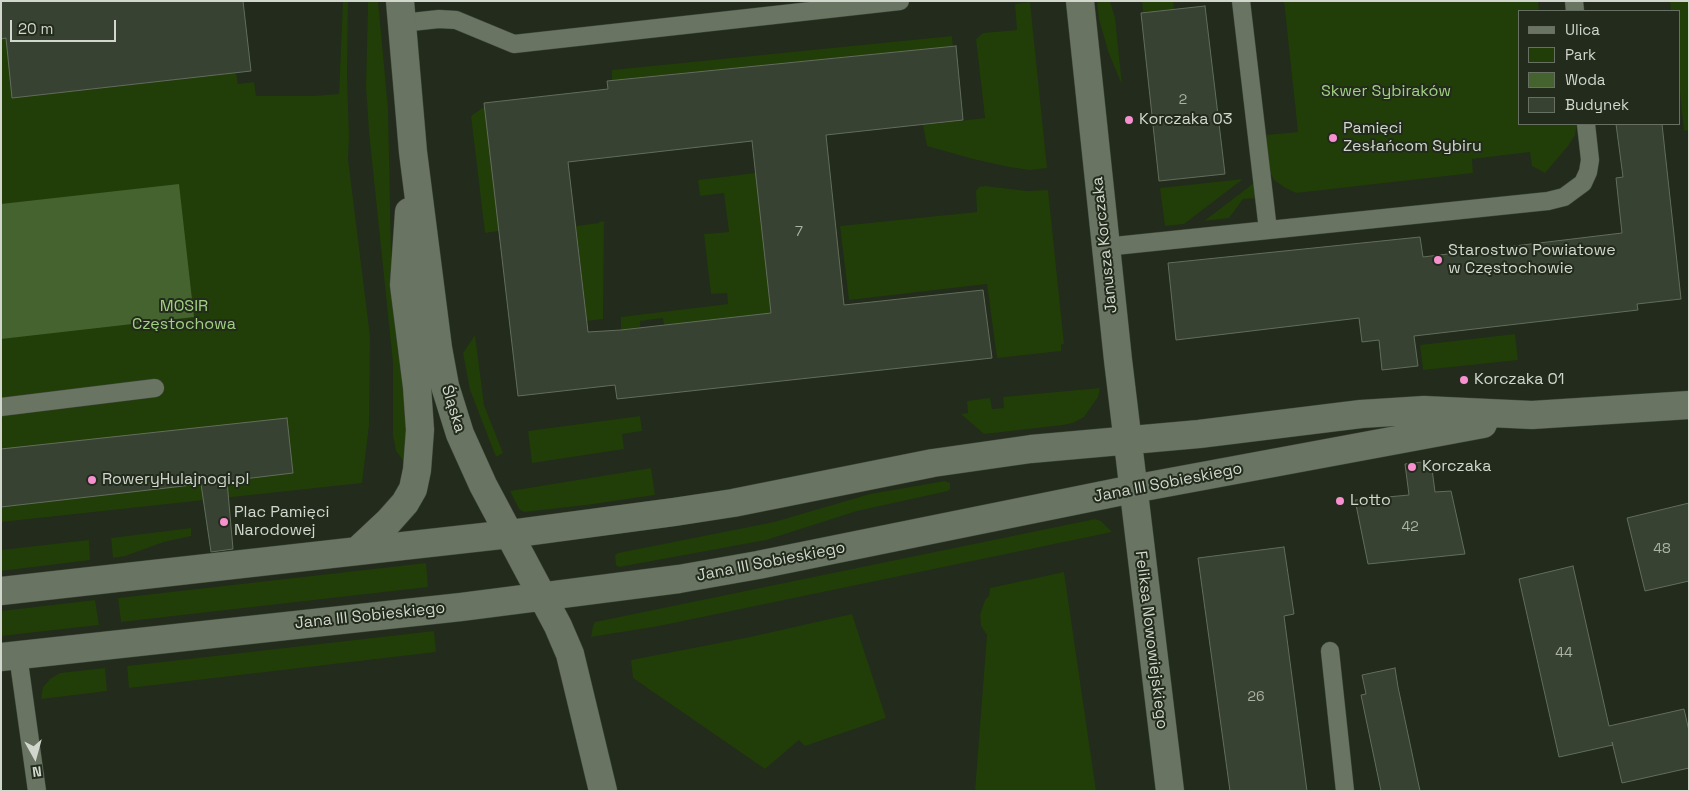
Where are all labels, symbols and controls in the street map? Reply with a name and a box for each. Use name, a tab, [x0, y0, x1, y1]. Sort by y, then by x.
scale bar	[12, 10, 119, 42]
legend	[1518, 10, 1680, 125]
text: 20 m	[18, 19, 53, 38]
text: Ulica	[1565, 20, 1600, 39]
text: Park	[1565, 45, 1596, 64]
text: Woda	[1565, 70, 1605, 89]
park label: Skwer Sybiraków	[1321, 82, 1451, 102]
house number: 2	[1179, 92, 1187, 108]
text: Budynek	[1565, 95, 1629, 114]
place label: Korczaka 03	[1139, 110, 1232, 130]
marker: Korczaka 03	[1123, 114, 1135, 126]
place label: Pamięci Zesłańcom Sybiru	[1343, 119, 1482, 157]
marker: Pamięci Zesłańcom Sybiru	[1327, 132, 1339, 144]
street label: Janusza Korczaka	[1088, 176, 1122, 314]
house number: 7	[795, 224, 803, 240]
place label: Starostwo Powiatowe w Częstochowie	[1448, 241, 1616, 279]
marker: Starostwo Powiatowe w Częstochowie	[1432, 254, 1444, 266]
park label: MOSIR Częstochowa	[132, 297, 236, 335]
place label: Korczaka 01	[1474, 370, 1565, 390]
marker: Korczaka 01	[1458, 374, 1470, 386]
street label: Śląska	[437, 383, 469, 435]
place label: Korczaka	[1422, 457, 1491, 477]
street label: Jana III Sobieskiego	[1092, 459, 1244, 507]
marker: Korczaka	[1406, 461, 1418, 473]
place label: RoweryHulajnogi.pl	[102, 470, 249, 490]
marker: RoweryHulajnogi.pl	[86, 474, 98, 486]
place label: Lotto	[1350, 491, 1391, 511]
marker: Lotto	[1334, 495, 1346, 507]
place label: Plac Pamięci Narodowej	[234, 503, 329, 541]
marker: Plac Pamięci Narodowej	[218, 516, 230, 528]
house number: 42	[1401, 519, 1419, 535]
street label: Jana III Sobieskiego	[695, 538, 847, 586]
house number: 48	[1653, 541, 1671, 557]
street label: Feliksa Nowowiejskiego	[1131, 550, 1171, 730]
street label: Jana III Sobieskiego	[294, 599, 446, 633]
house number: 44	[1555, 645, 1573, 661]
house number: 26	[1247, 689, 1265, 705]
north arrow	[10, 732, 60, 782]
text: N	[31, 762, 43, 781]

